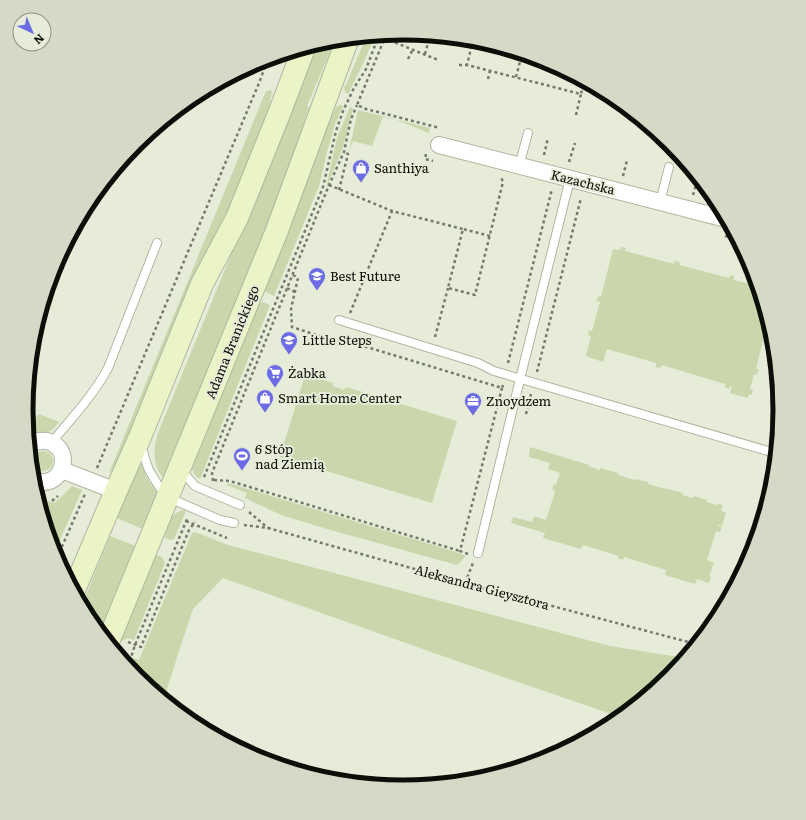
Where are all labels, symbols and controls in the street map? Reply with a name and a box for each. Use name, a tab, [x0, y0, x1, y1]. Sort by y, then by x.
north arrow	[12, 12, 52, 52]
text: N	[31, 31, 49, 49]
shop icon: Santhiya	[351, 158, 371, 183]
place label: Santhiya	[374, 158, 429, 177]
street label: Kazachska	[549, 164, 617, 199]
school or university icon: Best Future	[307, 266, 327, 291]
place label: Best Future	[330, 266, 401, 285]
street label: Adama Branickiego	[200, 282, 263, 402]
school or university icon: Little Steps	[279, 330, 299, 355]
place label: Little Steps	[302, 330, 372, 349]
supermarket icon: Żabka	[265, 363, 285, 388]
place label: Żabka	[288, 363, 326, 382]
shop icon: Smart Home Center	[255, 388, 275, 413]
place label: Smart Home Center	[278, 388, 402, 407]
office icon: Znoydzem	[463, 391, 483, 416]
place label: Znoydzem	[486, 391, 552, 410]
place label: 6 Stóp nad Ziemią	[255, 439, 325, 473]
sports icon: 6 Stóp nad Ziemią	[232, 446, 252, 471]
street label: Aleksandra Gieysztora	[413, 559, 552, 614]

